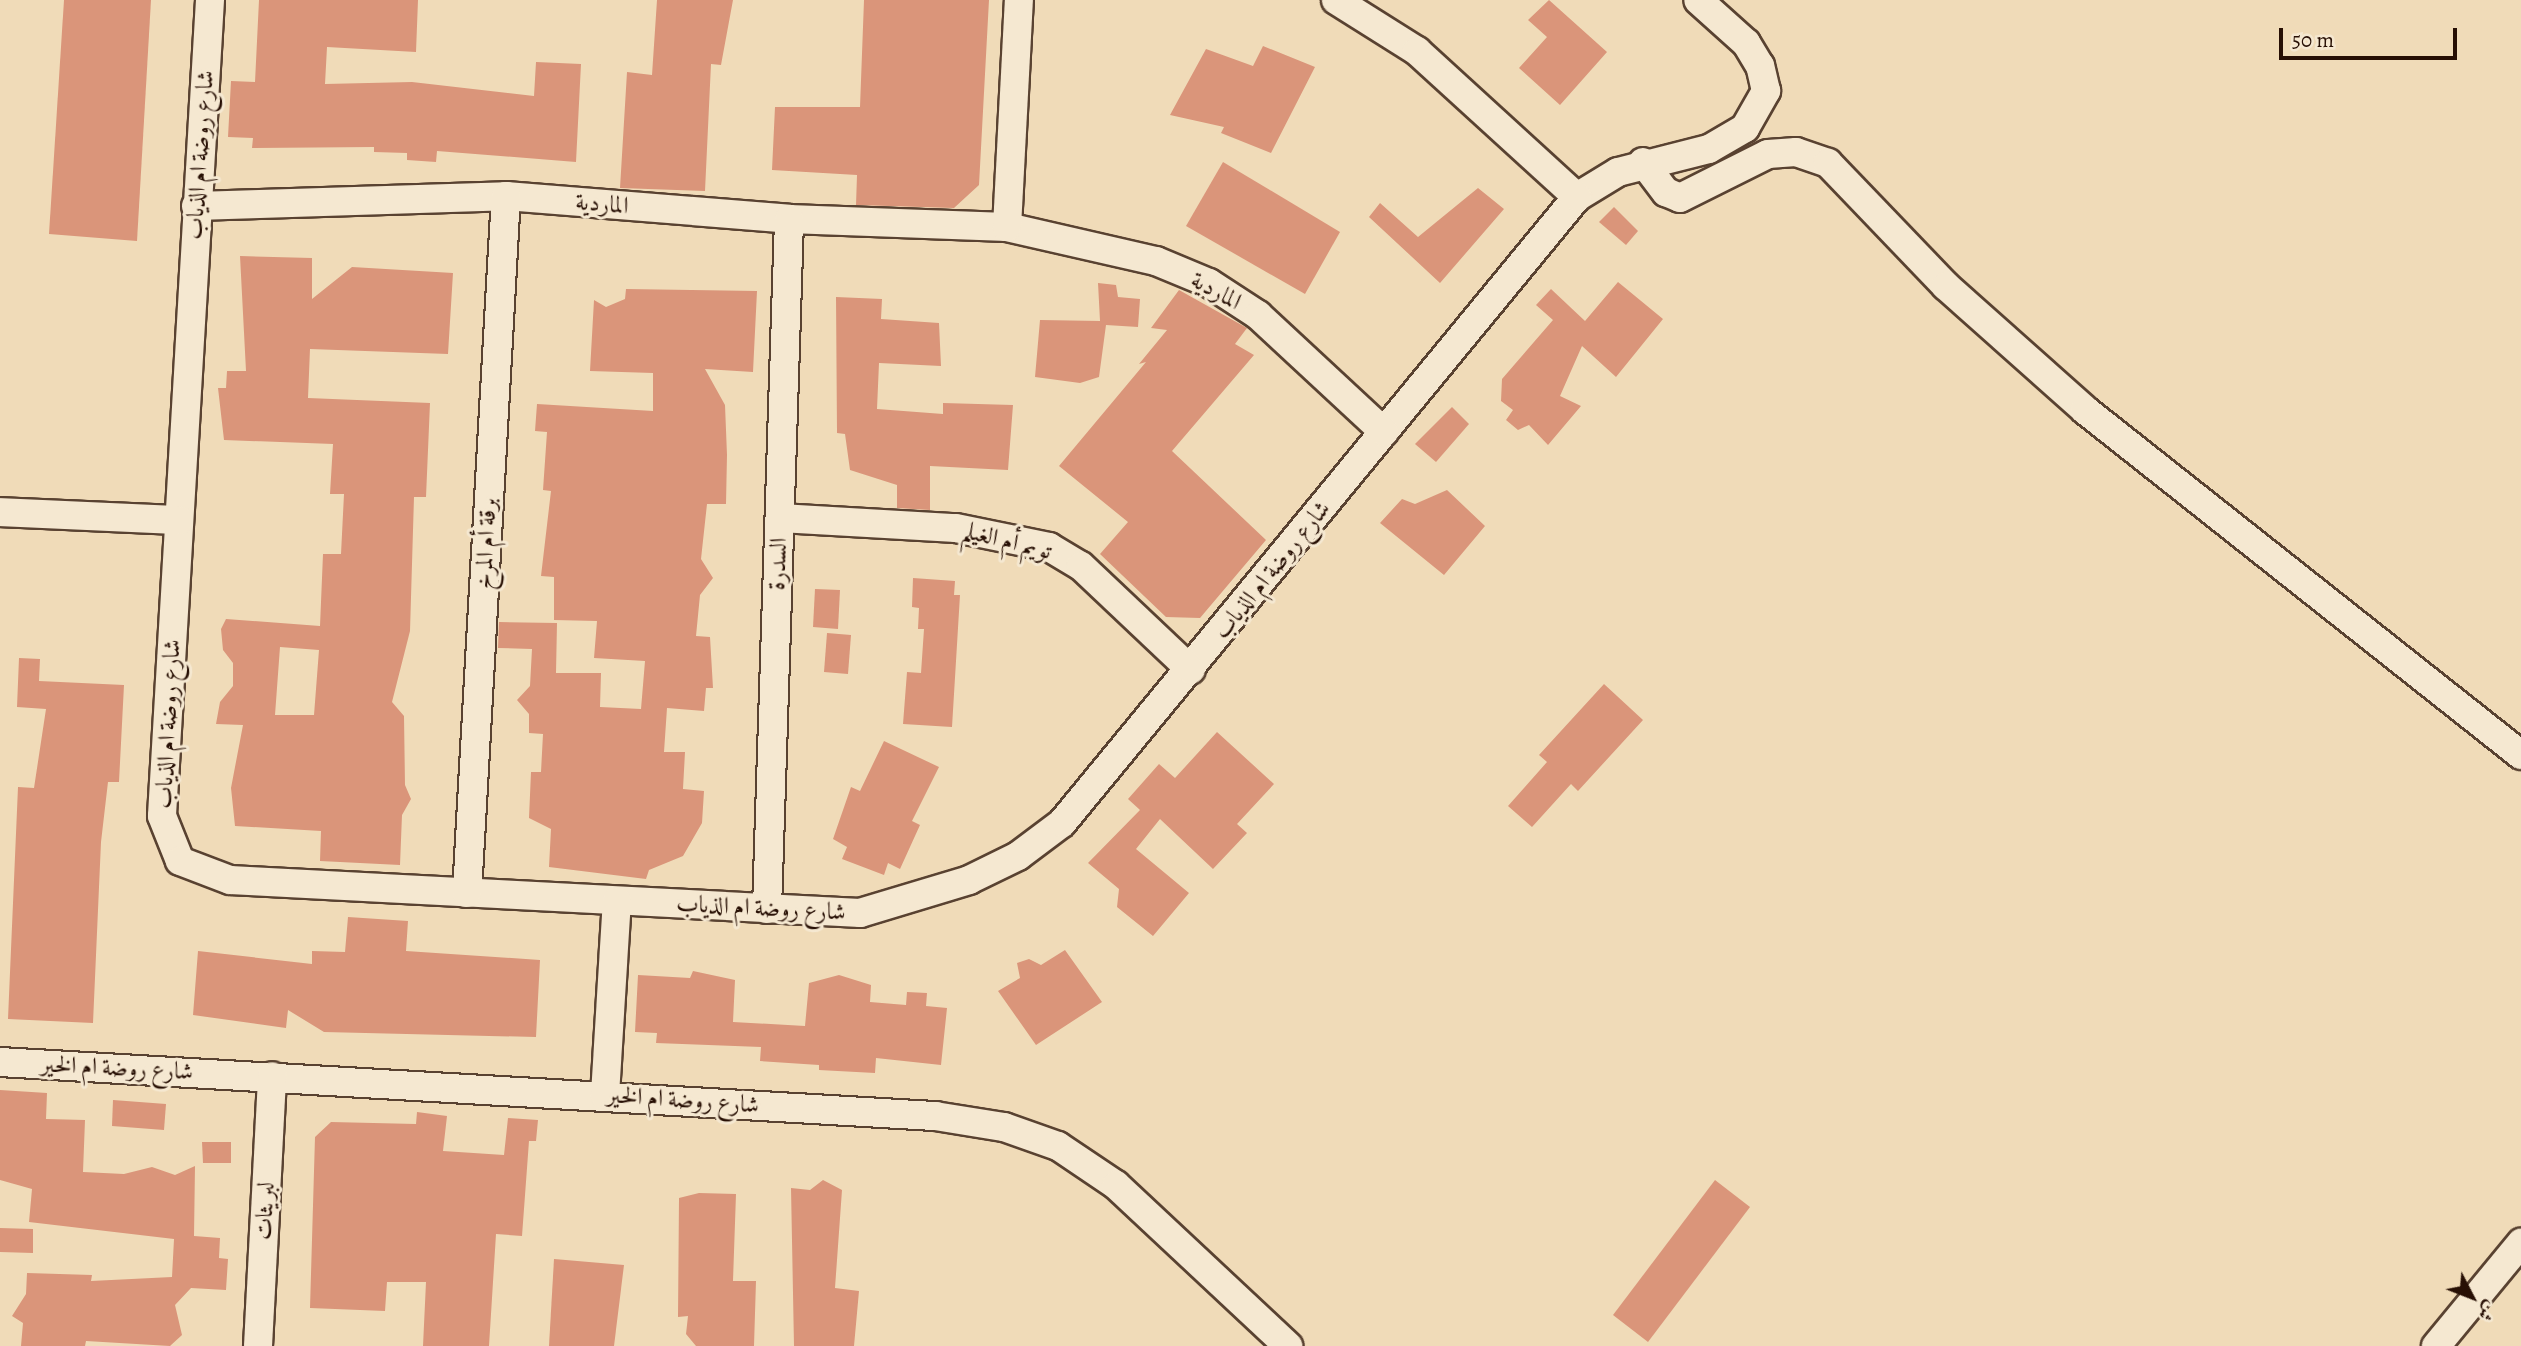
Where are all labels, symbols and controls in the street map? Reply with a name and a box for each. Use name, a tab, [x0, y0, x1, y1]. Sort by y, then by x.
scale bar	[2283, 14, 2462, 58]
text: 50 m	[2292, 26, 2334, 54]
street label: شارع روضة ام الذياب	[180, 69, 220, 241]
street label: الماردية	[574, 187, 630, 221]
street label: الماردية	[1186, 265, 1246, 317]
street label: شارع روضة ام الذياب	[1207, 495, 1337, 645]
street label: برقة أم المرخ	[469, 498, 503, 590]
street label: تويم أم الغيلم	[960, 516, 1054, 566]
street label: السدرة	[763, 537, 793, 591]
street label: شارع روضة ام الذياب	[149, 639, 187, 809]
street label: شارع روضة ام الذياب	[676, 889, 846, 927]
street label: شارع روضة ام الخير	[40, 1050, 194, 1086]
street label: شارع روضة ام الخير	[606, 1080, 760, 1120]
street label: لبريثات	[249, 1181, 281, 1241]
north arrow	[2437, 1262, 2507, 1332]
text: ش	[2472, 1295, 2504, 1327]

